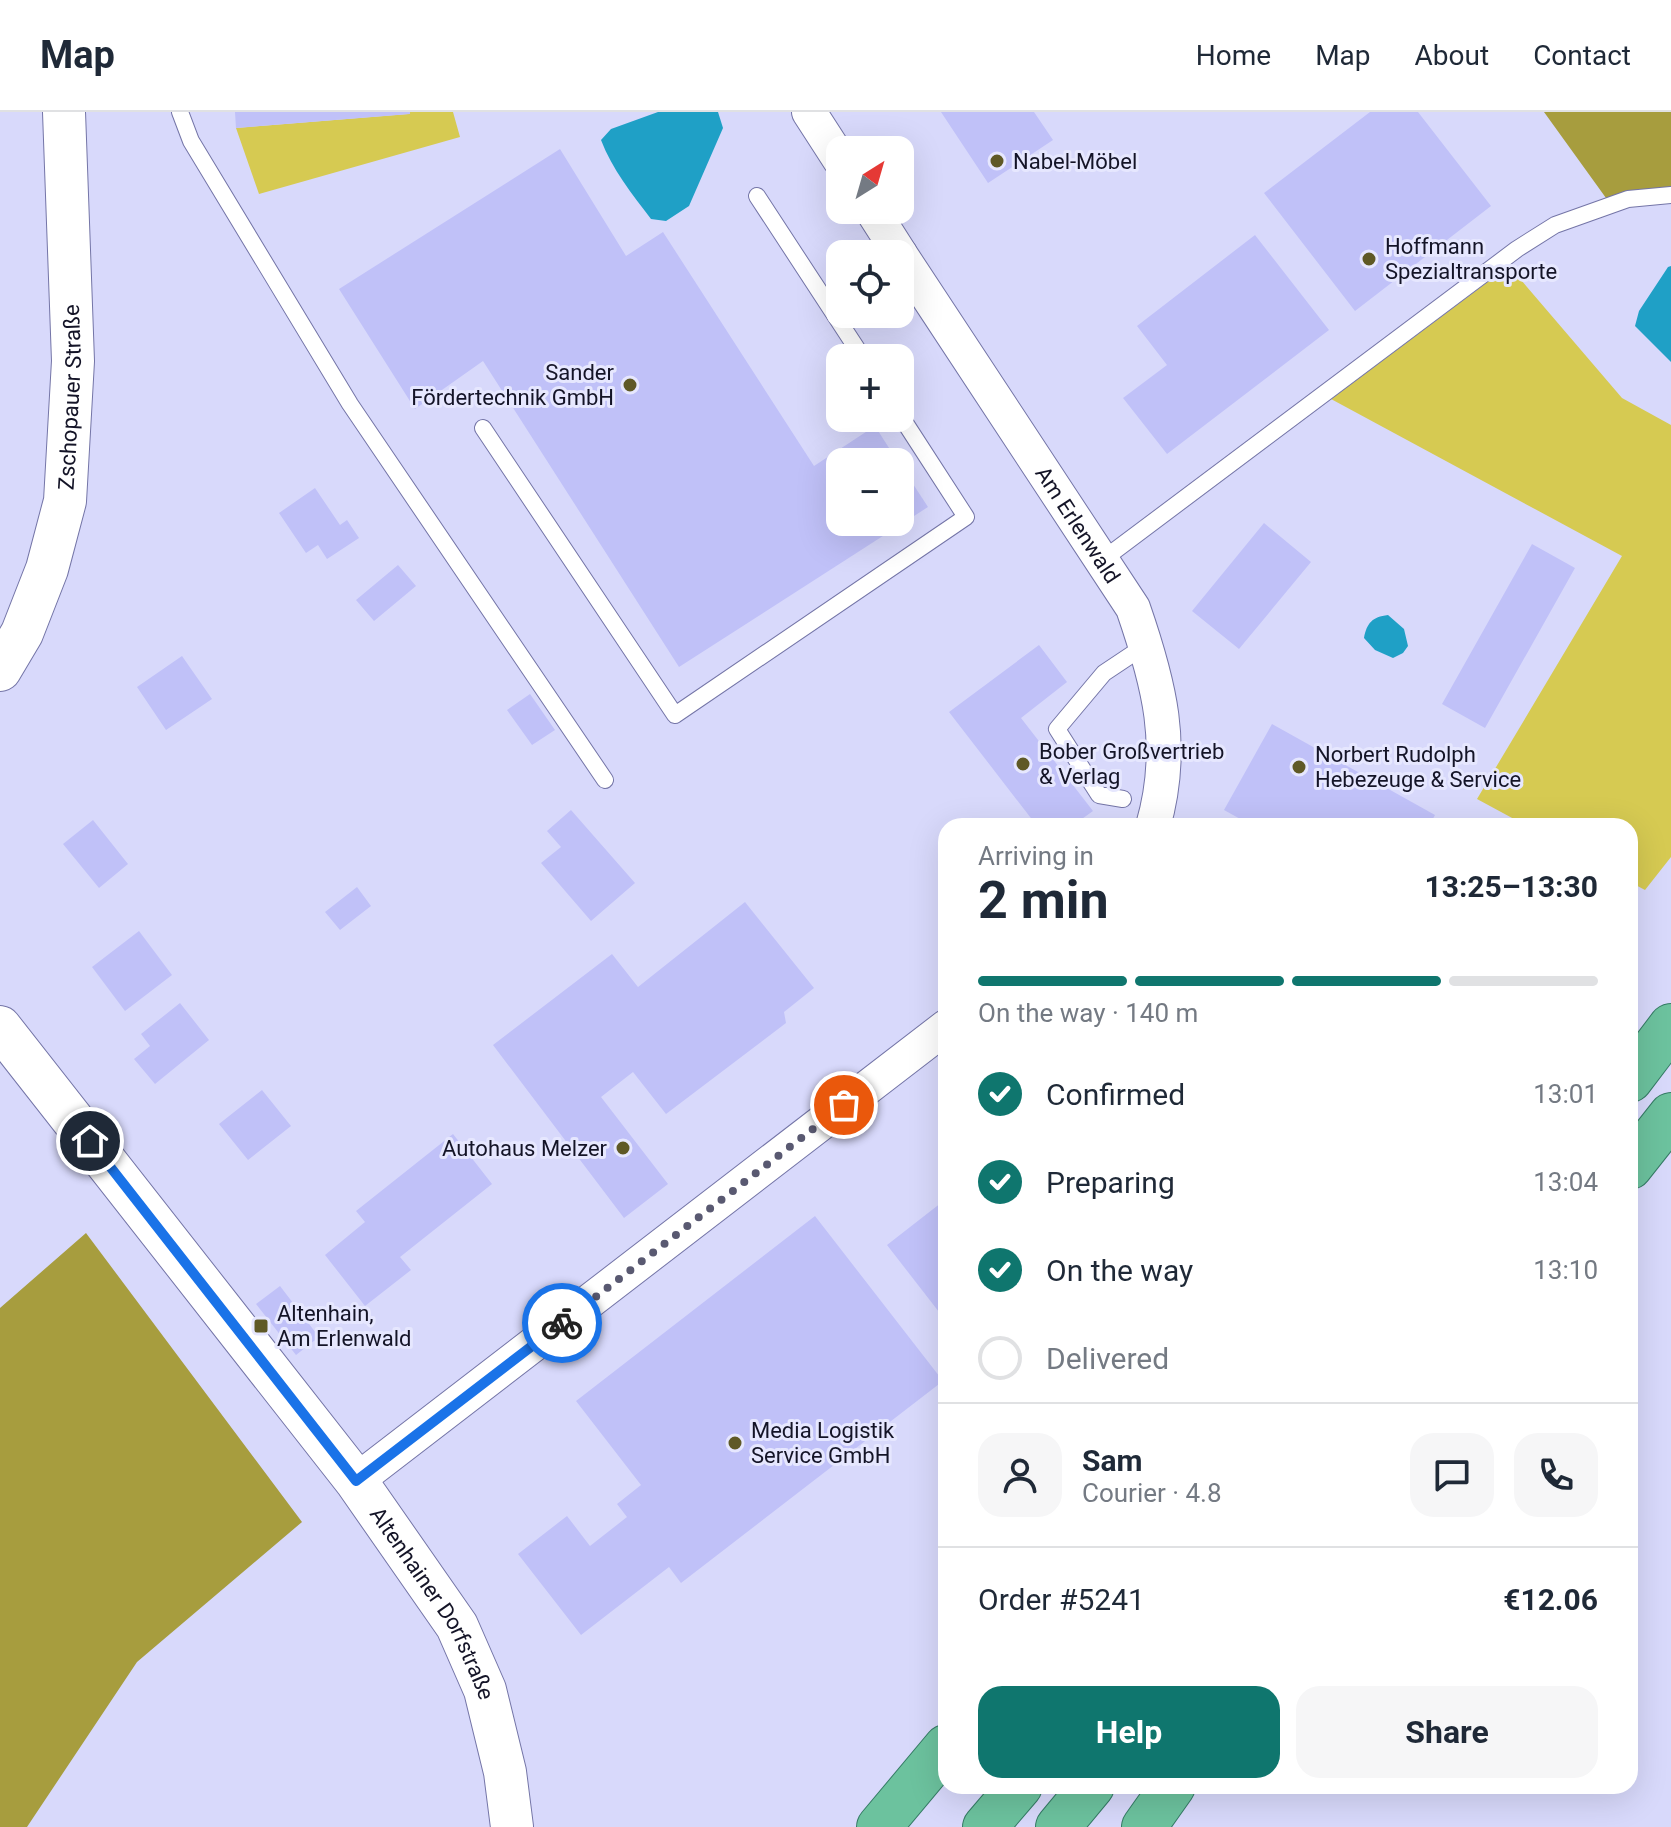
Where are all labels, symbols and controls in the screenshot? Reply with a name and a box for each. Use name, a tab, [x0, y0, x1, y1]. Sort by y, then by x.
text: Map	[40, 33, 115, 77]
text: Home	[1196, 39, 1271, 72]
text: Map	[1315, 39, 1371, 72]
text: About	[1415, 39, 1489, 72]
text: Contact	[1533, 39, 1631, 72]
north arrow	[826, 136, 914, 224]
map controls	[826, 136, 914, 536]
place label: Nabel-Möbel	[1013, 149, 1137, 174]
marker: Nabel-Möbel	[988, 152, 1006, 170]
place label: Hoffmann Spezialtransporte	[1385, 234, 1557, 284]
button: locate	[826, 240, 914, 328]
marker: Hoffmann Spezialtransporte	[1360, 250, 1378, 268]
street label: Zschopauer Straße	[53, 304, 86, 491]
button: +	[826, 344, 914, 432]
place label: Sander Fördertechnik GmbH	[411, 360, 615, 410]
marker: Sander Fördertechnik GmbH	[621, 376, 639, 394]
button: −	[826, 448, 914, 536]
street label: Am Erlenwald	[1031, 462, 1126, 588]
place label: Bober Großvertrieb & Verlag	[1039, 739, 1224, 789]
place label: Norbert Rudolph Hebezeuge & Service	[1315, 742, 1521, 792]
marker: Bober Großvertrieb & Verlag	[1014, 755, 1032, 773]
marker: Norbert Rudolph Hebezeuge & Service	[1290, 758, 1308, 776]
text: Arriving in	[978, 841, 1094, 871]
text: 13:25–13:30	[1424, 869, 1598, 904]
text: 2 min	[978, 870, 1109, 931]
text: On the way · 140 m	[978, 998, 1198, 1028]
pin	[810, 1071, 878, 1139]
icon: check	[978, 1072, 1022, 1116]
text: Confirmed	[1046, 1077, 1185, 1112]
text: 13:01	[1533, 1079, 1598, 1109]
icon: bag	[822, 1083, 866, 1127]
pin	[56, 1107, 124, 1175]
icon: home	[68, 1119, 112, 1163]
place label: Autohaus Melzer	[442, 1136, 608, 1161]
marker: Autohaus Melzer	[614, 1139, 632, 1157]
icon: check	[978, 1160, 1022, 1204]
text: Preparing	[1046, 1165, 1175, 1200]
text: 13:04	[1533, 1167, 1598, 1197]
icon: check	[978, 1248, 1022, 1292]
text: On the way	[1046, 1253, 1193, 1288]
text: 13:10	[1533, 1255, 1598, 1285]
courier	[522, 1283, 602, 1363]
place label: Altenhain, Am Erlenwald	[277, 1301, 411, 1351]
icon: bike	[540, 1301, 584, 1345]
marker: Altenhain, Am Erlenwald	[252, 1317, 270, 1335]
text: Delivered	[1046, 1341, 1169, 1376]
place label: Media Logistik Service GmbH	[751, 1418, 895, 1468]
button: person	[978, 1433, 1062, 1517]
button: chat	[1410, 1433, 1494, 1517]
button: phone	[1514, 1433, 1598, 1517]
marker: Media Logistik Service GmbH	[726, 1434, 744, 1452]
text: Sam	[1082, 1443, 1143, 1478]
text: Courier · 4.8	[1082, 1478, 1222, 1508]
street label: Altenhainer Dorfstraße	[365, 1502, 499, 1702]
text: Order #5241	[978, 1582, 1145, 1617]
text: €12.06	[1503, 1582, 1598, 1617]
button: Help	[978, 1686, 1280, 1778]
button: Share	[1296, 1686, 1598, 1778]

